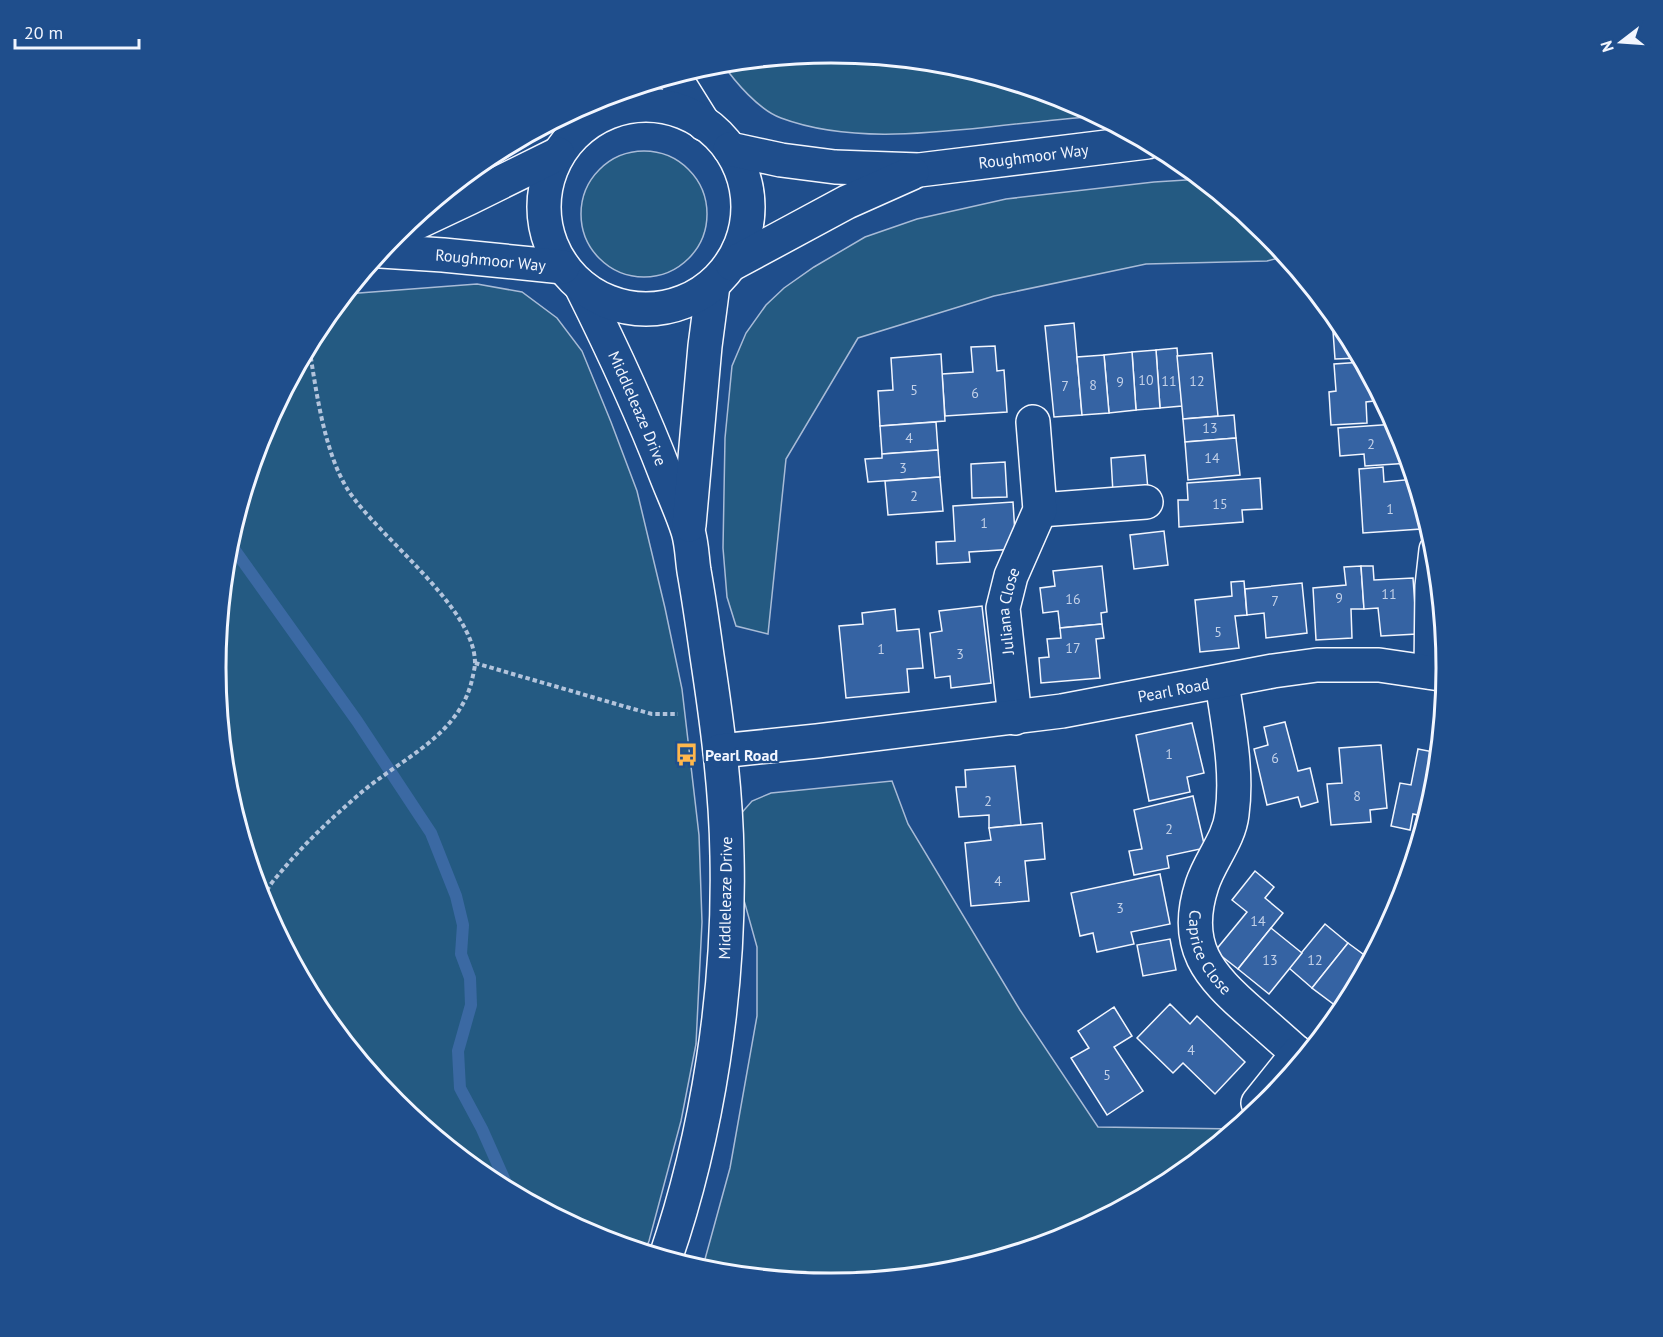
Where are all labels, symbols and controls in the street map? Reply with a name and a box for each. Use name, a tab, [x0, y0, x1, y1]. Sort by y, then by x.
scale bar	[15, 12, 140, 50]
north arrow	[1591, 12, 1651, 72]
text: 20 m	[24, 21, 63, 44]
text: N	[1596, 38, 1618, 54]
street label: Roughmoor Way	[977, 139, 1090, 173]
street label: Roughmoor Way	[435, 245, 547, 275]
street label: Middleleaze Drive	[604, 348, 671, 469]
house number: 10	[1138, 371, 1154, 389]
house number: 11	[1161, 372, 1177, 390]
house number: 12	[1189, 372, 1205, 390]
house number: 9	[1116, 373, 1124, 391]
house number: 8	[1089, 376, 1097, 394]
house number: 7	[1061, 377, 1069, 395]
house number: 5	[910, 381, 918, 399]
house number: 6	[971, 384, 979, 402]
house number: 13	[1202, 419, 1218, 437]
house number: 4	[905, 429, 913, 447]
house number: 2	[1367, 435, 1375, 453]
house number: 14	[1204, 449, 1220, 467]
house number: 3	[899, 459, 907, 477]
house number: 2	[910, 487, 918, 505]
house number: 15	[1212, 495, 1228, 513]
house number: 1	[1386, 500, 1394, 518]
house number: 1	[980, 514, 988, 532]
street label: Juliana Close	[993, 564, 1024, 657]
house number: 11	[1381, 585, 1397, 603]
house number: 9	[1335, 589, 1343, 607]
house number: 16	[1065, 590, 1081, 608]
house number: 7	[1271, 592, 1279, 610]
house number: 5	[1214, 623, 1222, 641]
house number: 17	[1065, 639, 1081, 657]
house number: 1	[877, 640, 885, 658]
house number: 3	[956, 645, 964, 663]
street label: Pearl Road	[1136, 673, 1211, 706]
bus stop icon: Pearl Road	[674, 742, 700, 768]
place label: Pearl Road	[705, 745, 778, 765]
house number: 1	[1165, 745, 1173, 763]
house number: 6	[1271, 749, 1279, 767]
house number: 8	[1353, 787, 1361, 805]
house number: 2	[984, 792, 992, 810]
house number: 2	[1165, 820, 1173, 838]
street label: Middleleaze Drive	[714, 836, 736, 960]
house number: 4	[994, 872, 1002, 890]
house number: 3	[1116, 899, 1124, 917]
street label: Caprice Close	[1185, 909, 1236, 999]
house number: 14	[1250, 912, 1266, 930]
house number: 13	[1262, 951, 1278, 969]
house number: 12	[1307, 951, 1323, 969]
house number: 4	[1187, 1041, 1195, 1059]
house number: 5	[1103, 1066, 1111, 1084]

